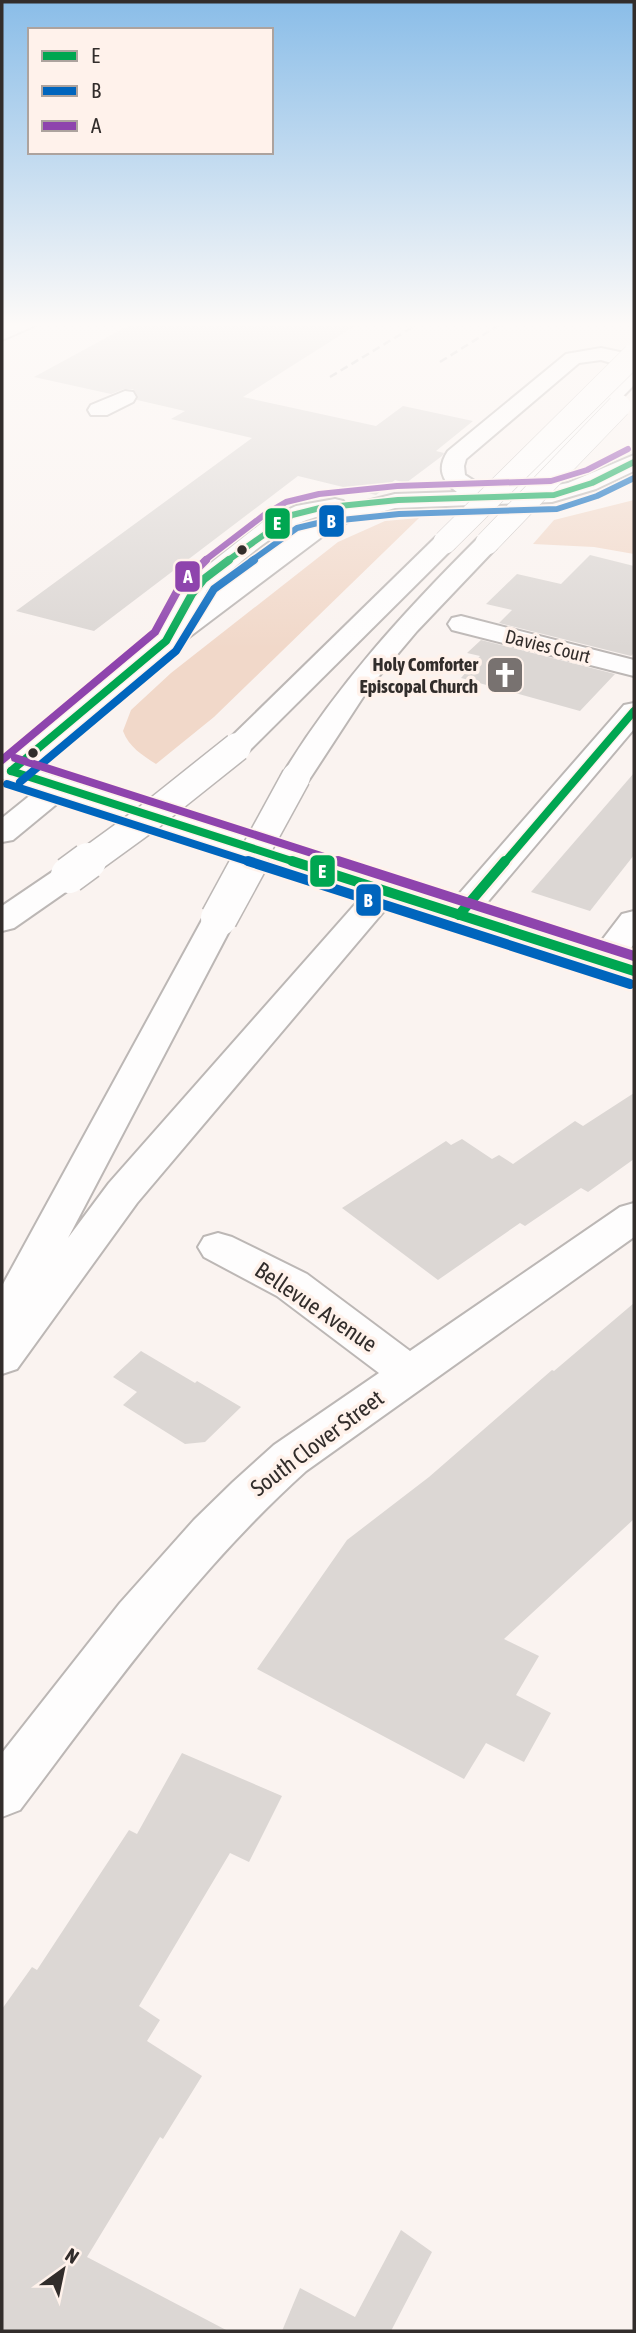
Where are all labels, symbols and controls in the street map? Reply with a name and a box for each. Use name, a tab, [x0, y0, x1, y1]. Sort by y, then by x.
legend	[28, 28, 273, 154]
text: E	[91, 43, 100, 67]
text: B	[91, 78, 101, 102]
text: A	[91, 113, 102, 137]
line badge: B	[318, 504, 345, 538]
line badge: E	[264, 507, 291, 540]
text: B	[326, 510, 336, 532]
text: E	[273, 512, 281, 534]
unlabelled marker	[235, 543, 249, 557]
line badge: A	[174, 560, 201, 593]
text: A	[182, 565, 193, 587]
street label: Davies Court	[503, 625, 593, 667]
place label: Holy Comforter Episcopal Church	[360, 653, 478, 697]
church icon: Holy Comforter Episcopal Church	[484, 654, 526, 696]
unlabelled marker	[26, 746, 40, 760]
line badge: E	[309, 854, 336, 888]
text: E	[318, 860, 326, 882]
line badge: B	[355, 883, 382, 917]
text: B	[363, 889, 373, 911]
street label: Bellevue Avenue	[250, 1257, 382, 1357]
street label: South Clover Street	[246, 1385, 388, 1501]
north arrow	[28, 2235, 98, 2305]
text: N	[62, 2243, 83, 2268]

